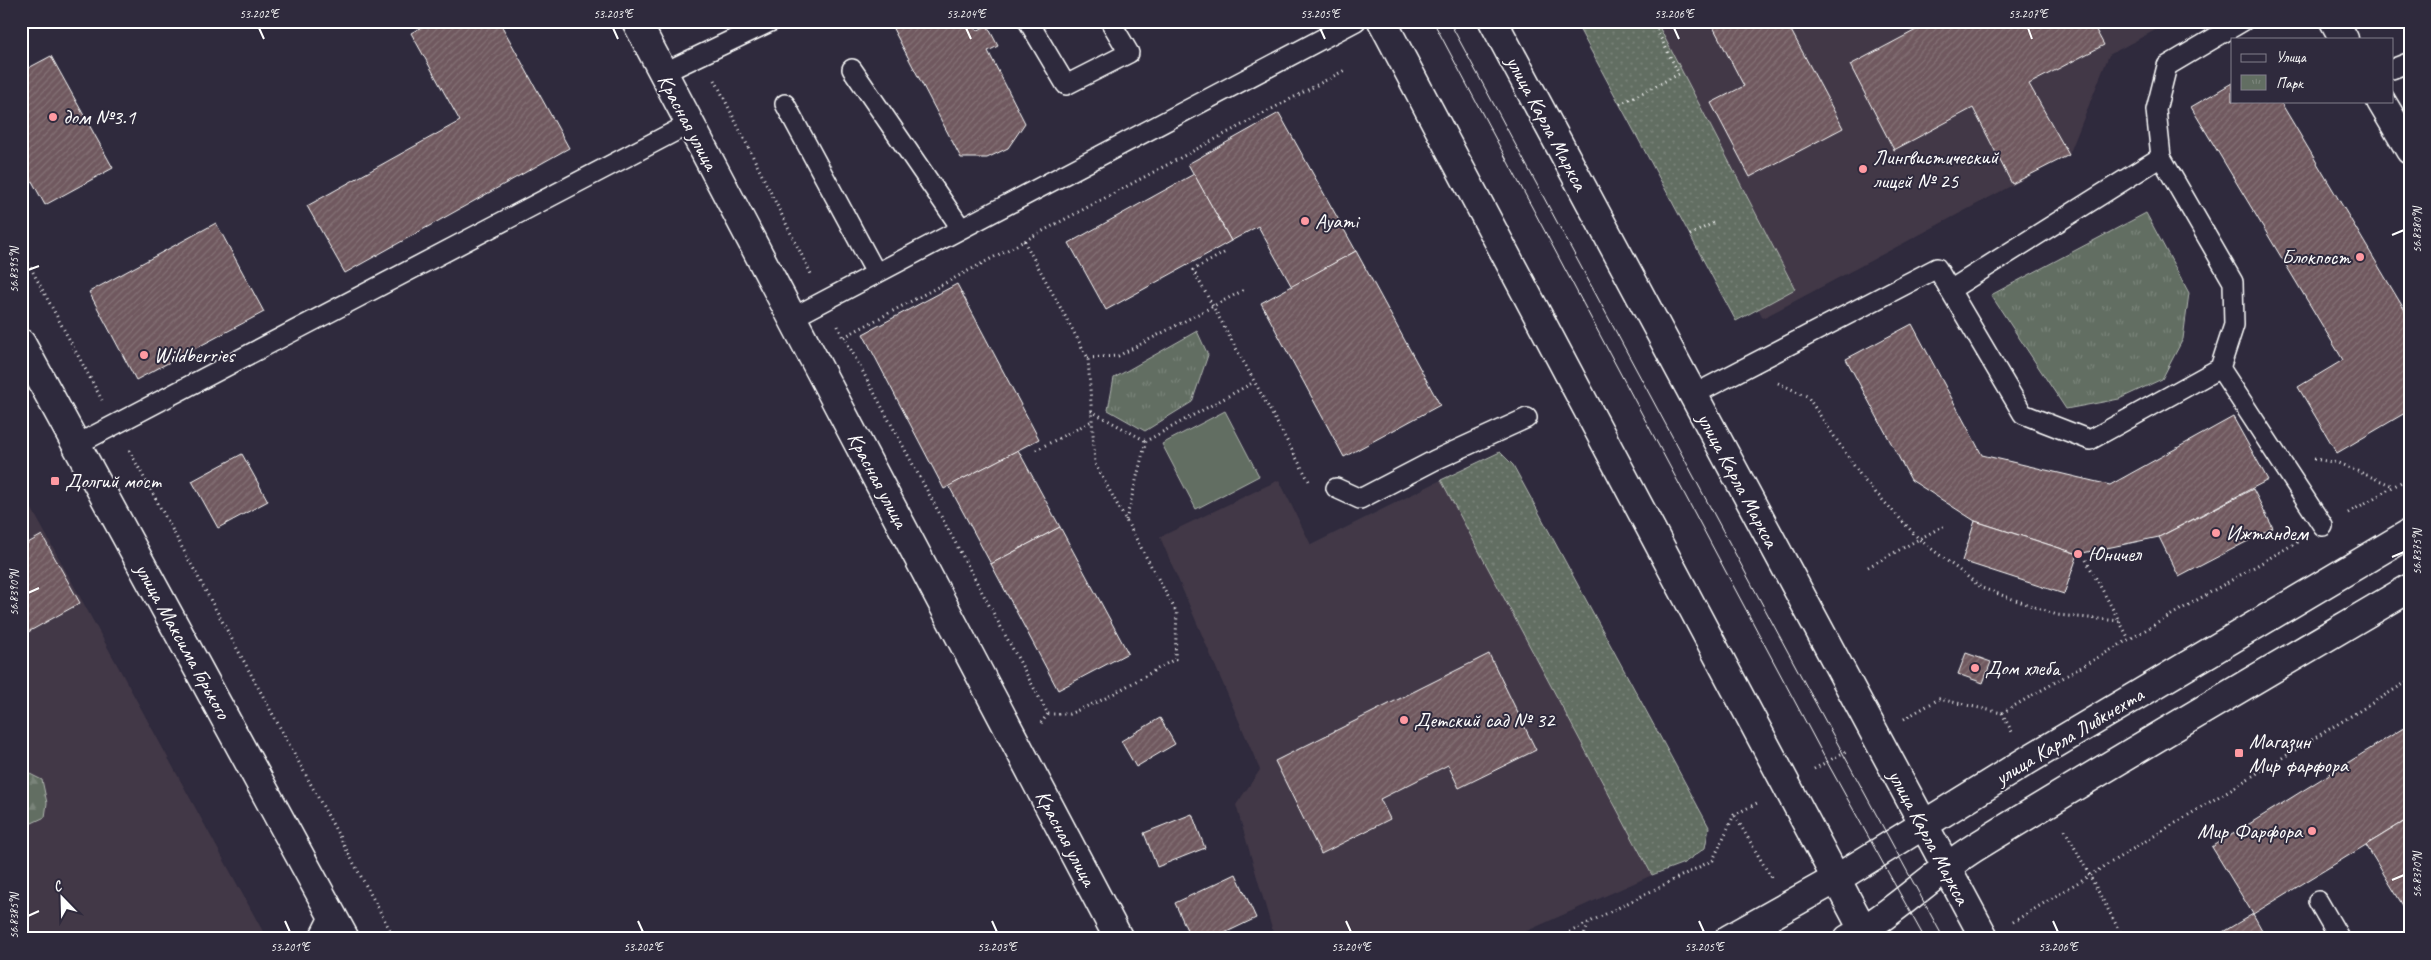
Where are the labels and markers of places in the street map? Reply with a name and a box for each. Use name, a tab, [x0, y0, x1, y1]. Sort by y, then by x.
place label: дом №3.1	[63, 104, 137, 130]
marker: дом №3.1	[47, 111, 59, 123]
place label: Лингвистический лицей № 25	[1873, 144, 2000, 194]
marker: Лингвистический лицей № 25	[1857, 163, 1869, 175]
place label: Ayami	[1315, 208, 1361, 234]
marker: Ayami	[1299, 215, 1311, 227]
place label: Блокпост	[2281, 244, 2351, 270]
marker: Блокпост	[2354, 251, 2366, 263]
place label: Wildberries	[154, 342, 236, 368]
marker: Wildberries	[138, 349, 150, 361]
place label: Долгий мост	[65, 468, 162, 494]
marker: Долгий мост	[49, 475, 61, 487]
place label: Ижтандем	[2226, 520, 2309, 546]
marker: Ижтандем	[2210, 527, 2222, 539]
place label: Юничел	[2088, 541, 2143, 567]
marker: Юничел	[2072, 548, 2084, 560]
place label: Дом хлеба	[1985, 655, 2062, 681]
marker: Дом хлеба	[1969, 662, 1981, 674]
place label: Детский сад № 32	[1414, 707, 1556, 733]
marker: Детский сад № 32	[1398, 714, 1410, 726]
place label: Магазин Мир фарфора	[2249, 728, 2350, 778]
marker: Магазин Мир фарфора	[2233, 747, 2245, 759]
place label: Мир Фарфора	[2197, 818, 2304, 844]
marker: Мир Фарфора	[2306, 825, 2318, 837]

